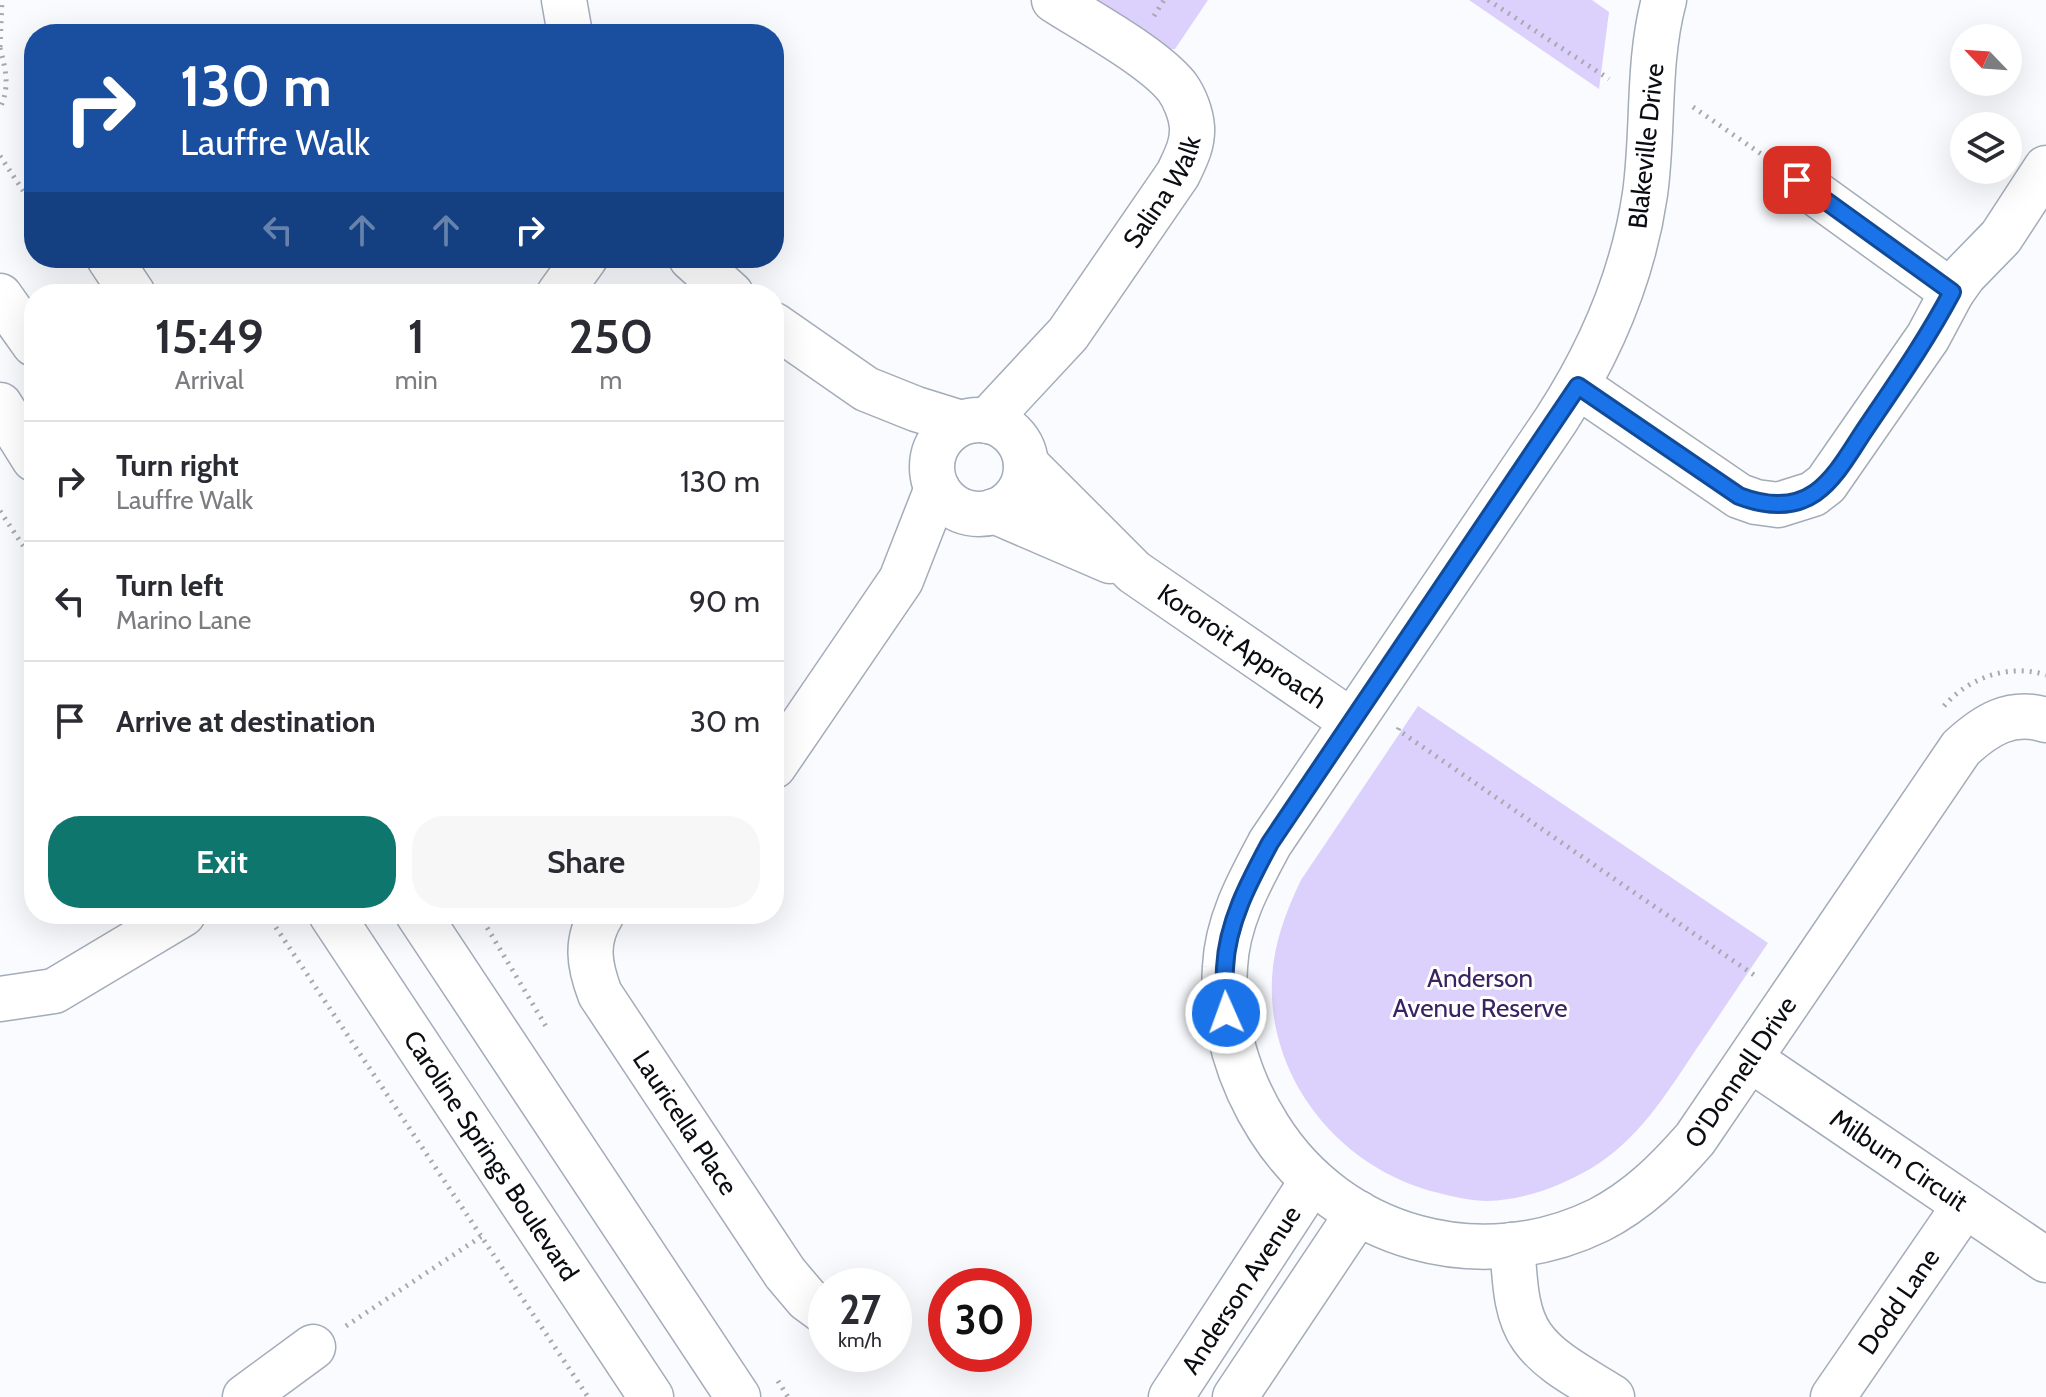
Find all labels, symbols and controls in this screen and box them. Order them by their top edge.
north arrow [1950,24,2022,96]
map controls [1950,24,2022,184]
text: 130 m [180,52,332,120]
icon: right [48,56,152,160]
street label: Blakeville Drive [1621,62,1671,230]
button: layers [1950,112,2022,184]
text: Lauffre Walk [180,120,370,164]
street label: Salina Walk [1116,133,1208,254]
pin [1763,146,1831,214]
icon: arrive [1775,158,1819,202]
icon: left [256,208,300,252]
icon: ahead [340,208,384,252]
icon: ahead [424,208,468,252]
icon: right [508,208,552,252]
text: 15:49 [155,307,264,365]
text: 1 [408,307,425,365]
text: 250 [568,307,653,365]
text: Arrival [175,364,244,396]
text: min [395,364,438,396]
text: m [599,364,622,396]
text: Turn right [116,447,239,484]
icon: right [48,459,92,503]
text: 130 m [680,463,760,500]
text: Lauffre Walk [116,484,253,516]
text: Turn left [116,567,224,604]
street label: Kororoit Approach [1151,577,1333,716]
icon: left [48,579,92,623]
text: 90 m [689,583,760,620]
text: Marino Lane [116,604,251,636]
icon: arrive [48,699,92,743]
text: Arrive at destination [116,703,376,740]
text: 30 m [690,703,760,740]
button: Exit [48,816,396,908]
button: Share [412,816,760,908]
park label: Anderson Avenue Reserve [1393,962,1567,1024]
position arrow [1184,971,1268,1055]
street label: O'Donnell Drive [1678,990,1803,1154]
street label: Caroline Springs Boulevard [397,1025,586,1287]
street label: Lauricella Place [626,1044,745,1201]
street label: Milburn Circuit [1824,1102,1974,1218]
street label: Anderson Avenue [1174,1200,1308,1380]
street label: Dodd Lane [1851,1242,1946,1360]
speed limit sign: 30 [928,1268,1032,1372]
text: 27 [839,1285,881,1334]
text: km/h [838,1328,882,1352]

